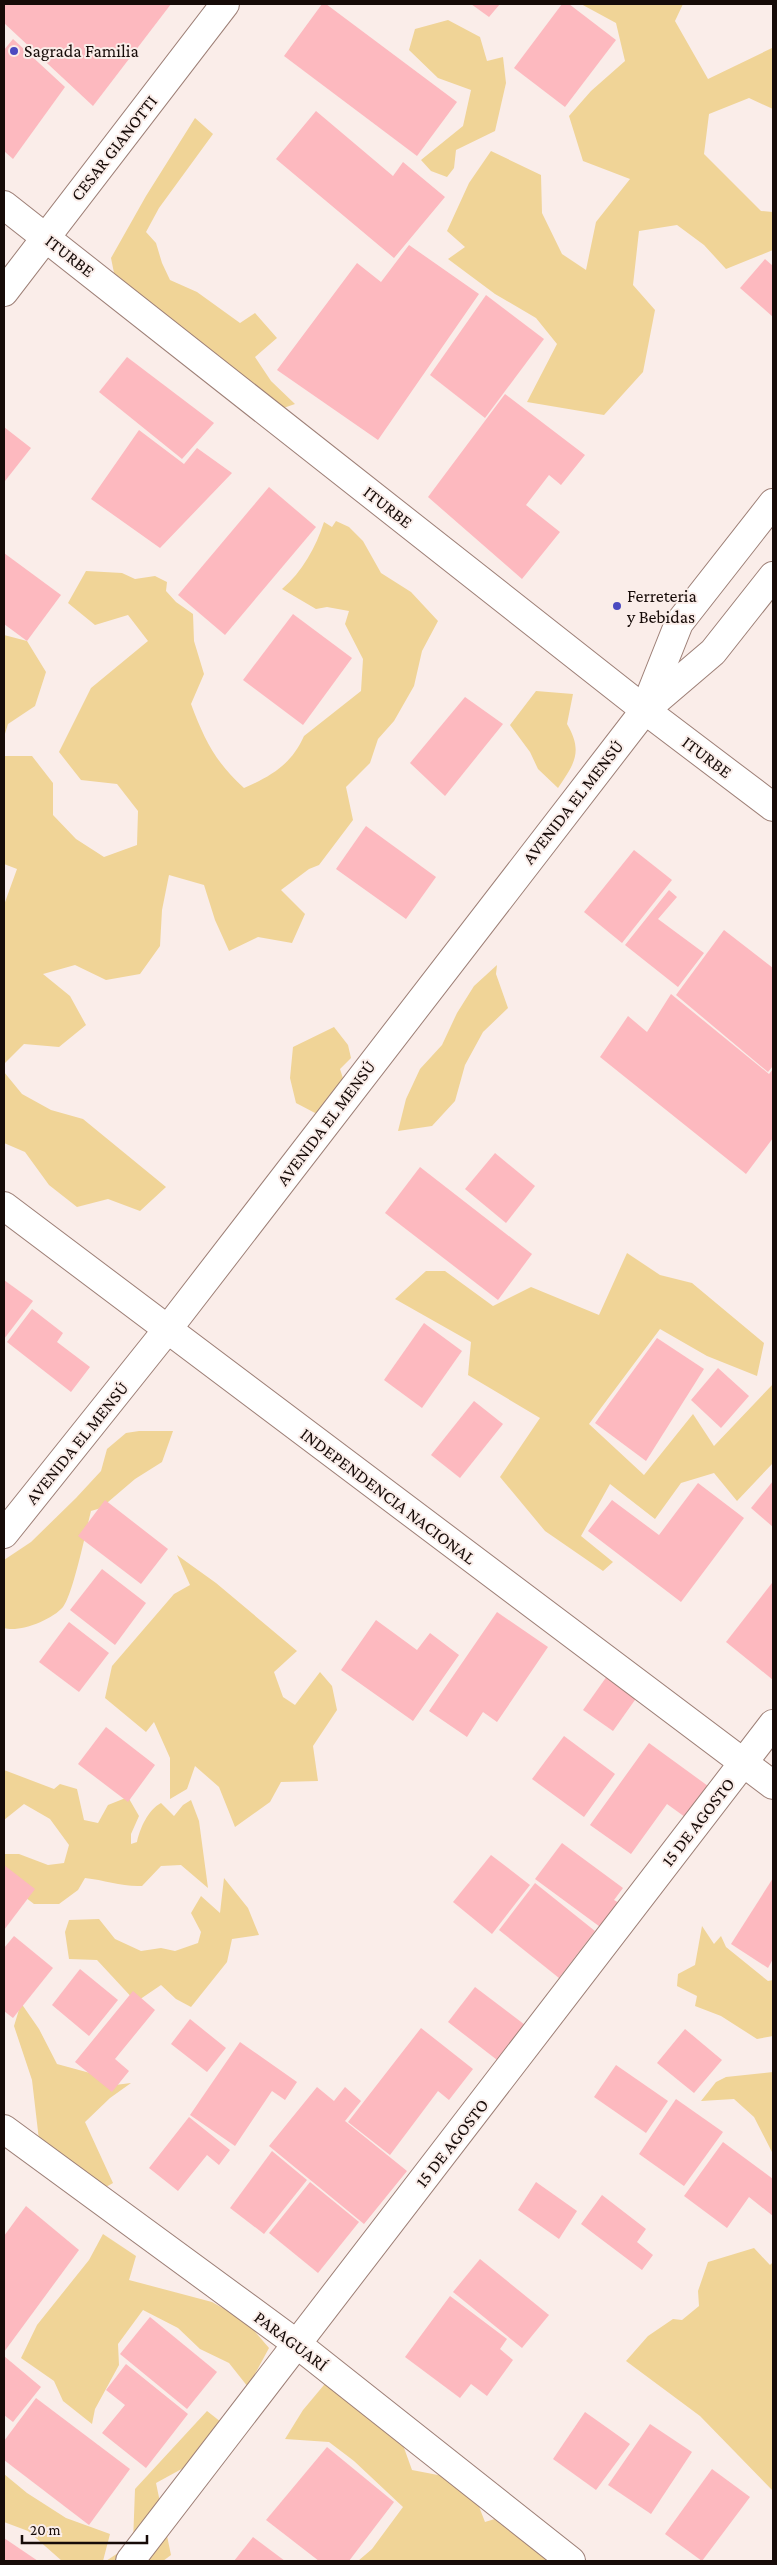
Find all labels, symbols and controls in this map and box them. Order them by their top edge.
place label: Sagrada Familia [24,41,139,61]
marker: Sagrada Familia [8,45,20,57]
street label: CESAR GIANOTTI [67,91,161,205]
street label: ITURBE [42,231,99,281]
street label: ITURBE [360,482,417,532]
place label: Ferreteria y Bebidas [626,586,697,627]
marker: Ferreteria y Bebidas [611,600,623,612]
street label: ITURBE [678,732,736,782]
street label: AVENIDA EL MENSÚ [518,736,628,868]
street label: AVENIDA EL MENSÚ [272,1056,380,1190]
street label: AVENIDA EL MENSÚ [22,1378,132,1508]
street label: INDEPENDENCIA NACIONAL [297,1424,479,1568]
street label: 15 DE AGOSTO [657,1774,739,1870]
street label: 15 DE AGOSTO [411,2095,493,2191]
street label: PARAGUARÍ [250,2307,332,2375]
scale bar [22,2512,148,2544]
text: 20 m [30,2522,61,2538]

